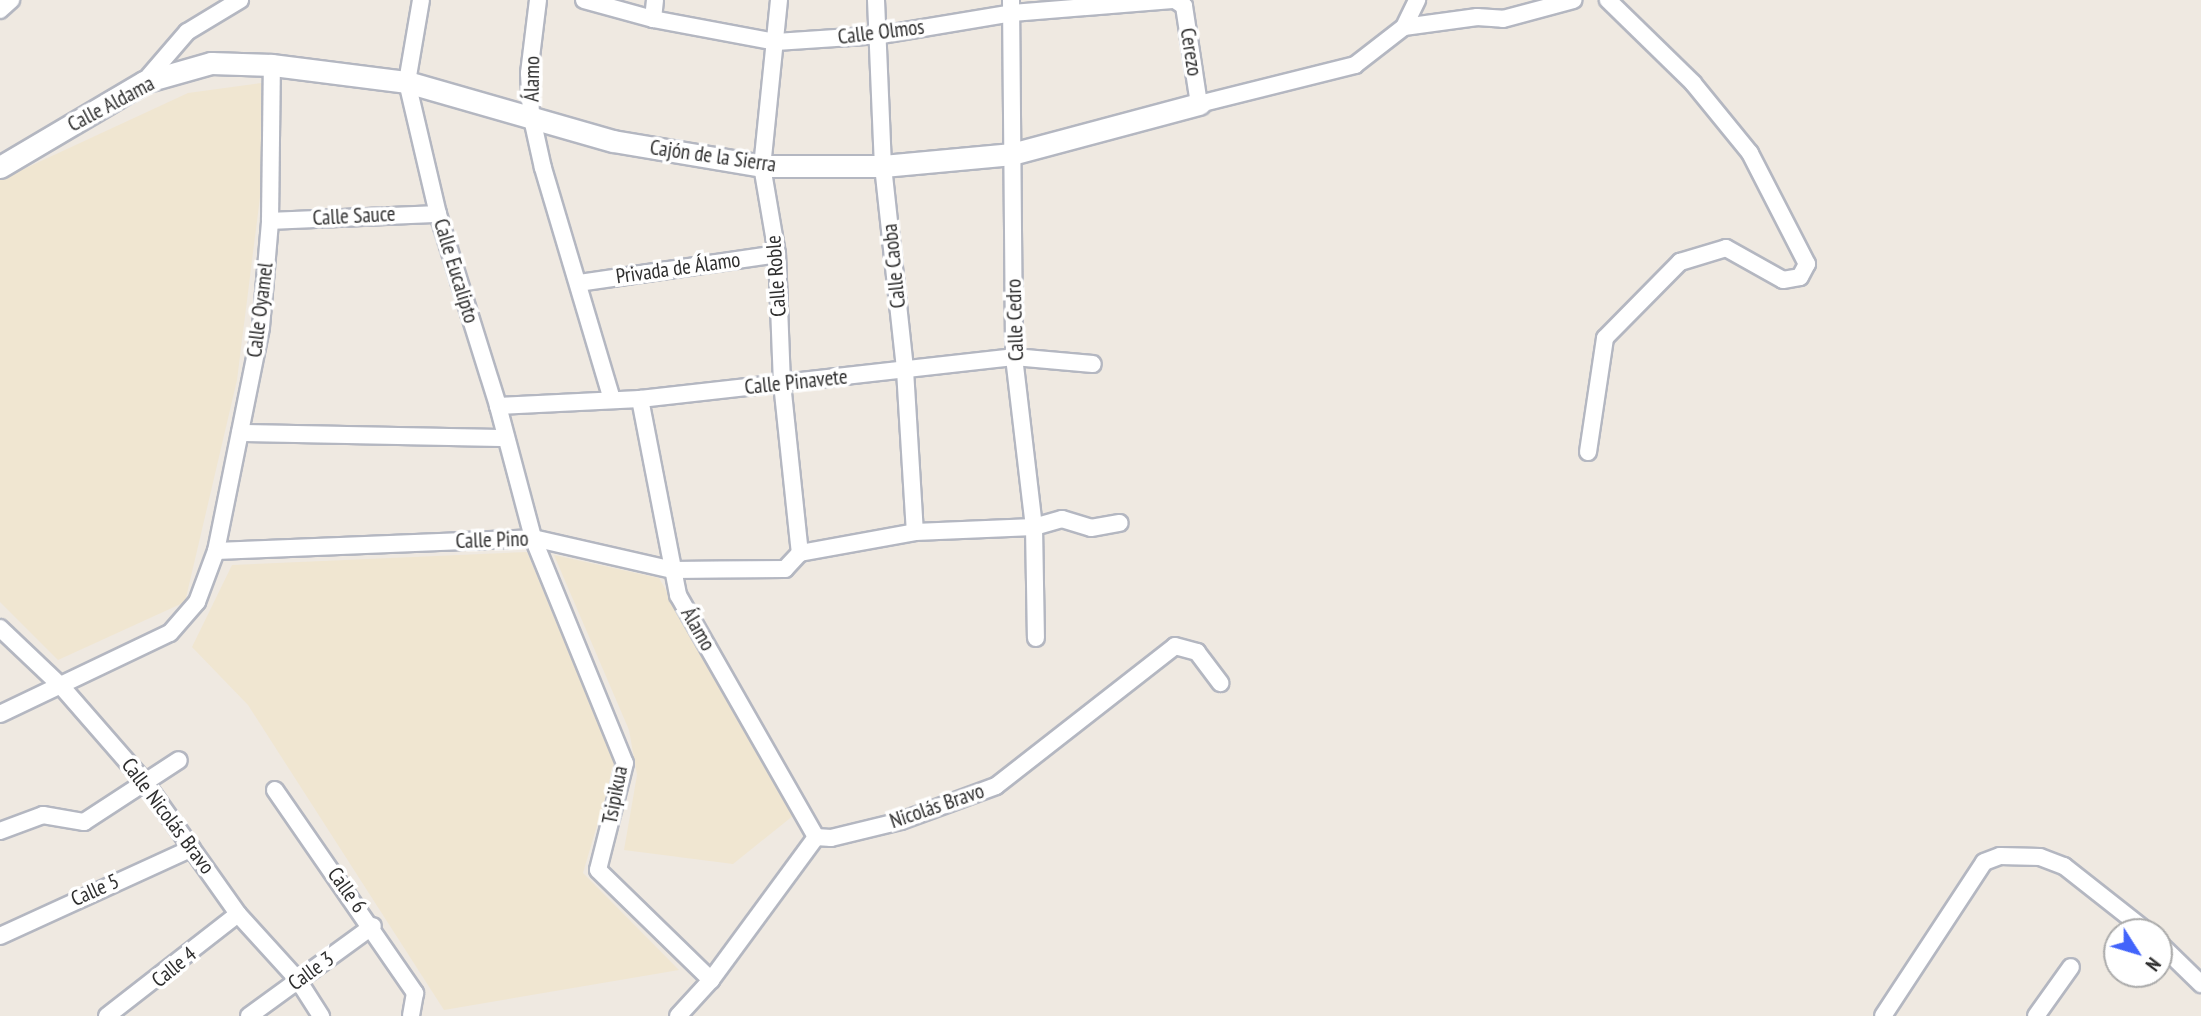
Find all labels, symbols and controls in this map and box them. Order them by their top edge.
street label: Calle Olmos [836,14,926,50]
street label: Cerezo [1175,26,1207,78]
street label: Álamo [519,56,545,102]
street label: Calle Aldama [63,71,159,137]
street label: Cajón de la Sierra [648,135,778,177]
street label: Calle Sauce [312,201,396,231]
street label: Calle Eucalipto [428,216,484,326]
street label: Calle Caoba [877,222,911,310]
street label: Calle Roble [761,234,791,318]
street label: Privada de Álamo [614,247,742,289]
street label: Calle Oyamel [242,261,278,359]
street label: Calle Cedro [1001,278,1029,362]
street label: Calle Pinavete [743,364,849,400]
street label: Calle Pino [455,526,529,554]
street label: Álamo [676,603,720,655]
street label: Calle Nicolás Bravo [116,753,220,879]
street label: Tsipikua [597,764,633,826]
street label: Nicolás Bravo [886,778,988,834]
street label: Calle 6 [322,862,372,918]
street label: Calle 5 [67,868,123,912]
north arrow [2103,918,2173,988]
street label: Calle 4 [147,941,201,993]
street label: Calle 3 [283,946,339,996]
text: N [2141,953,2166,976]

